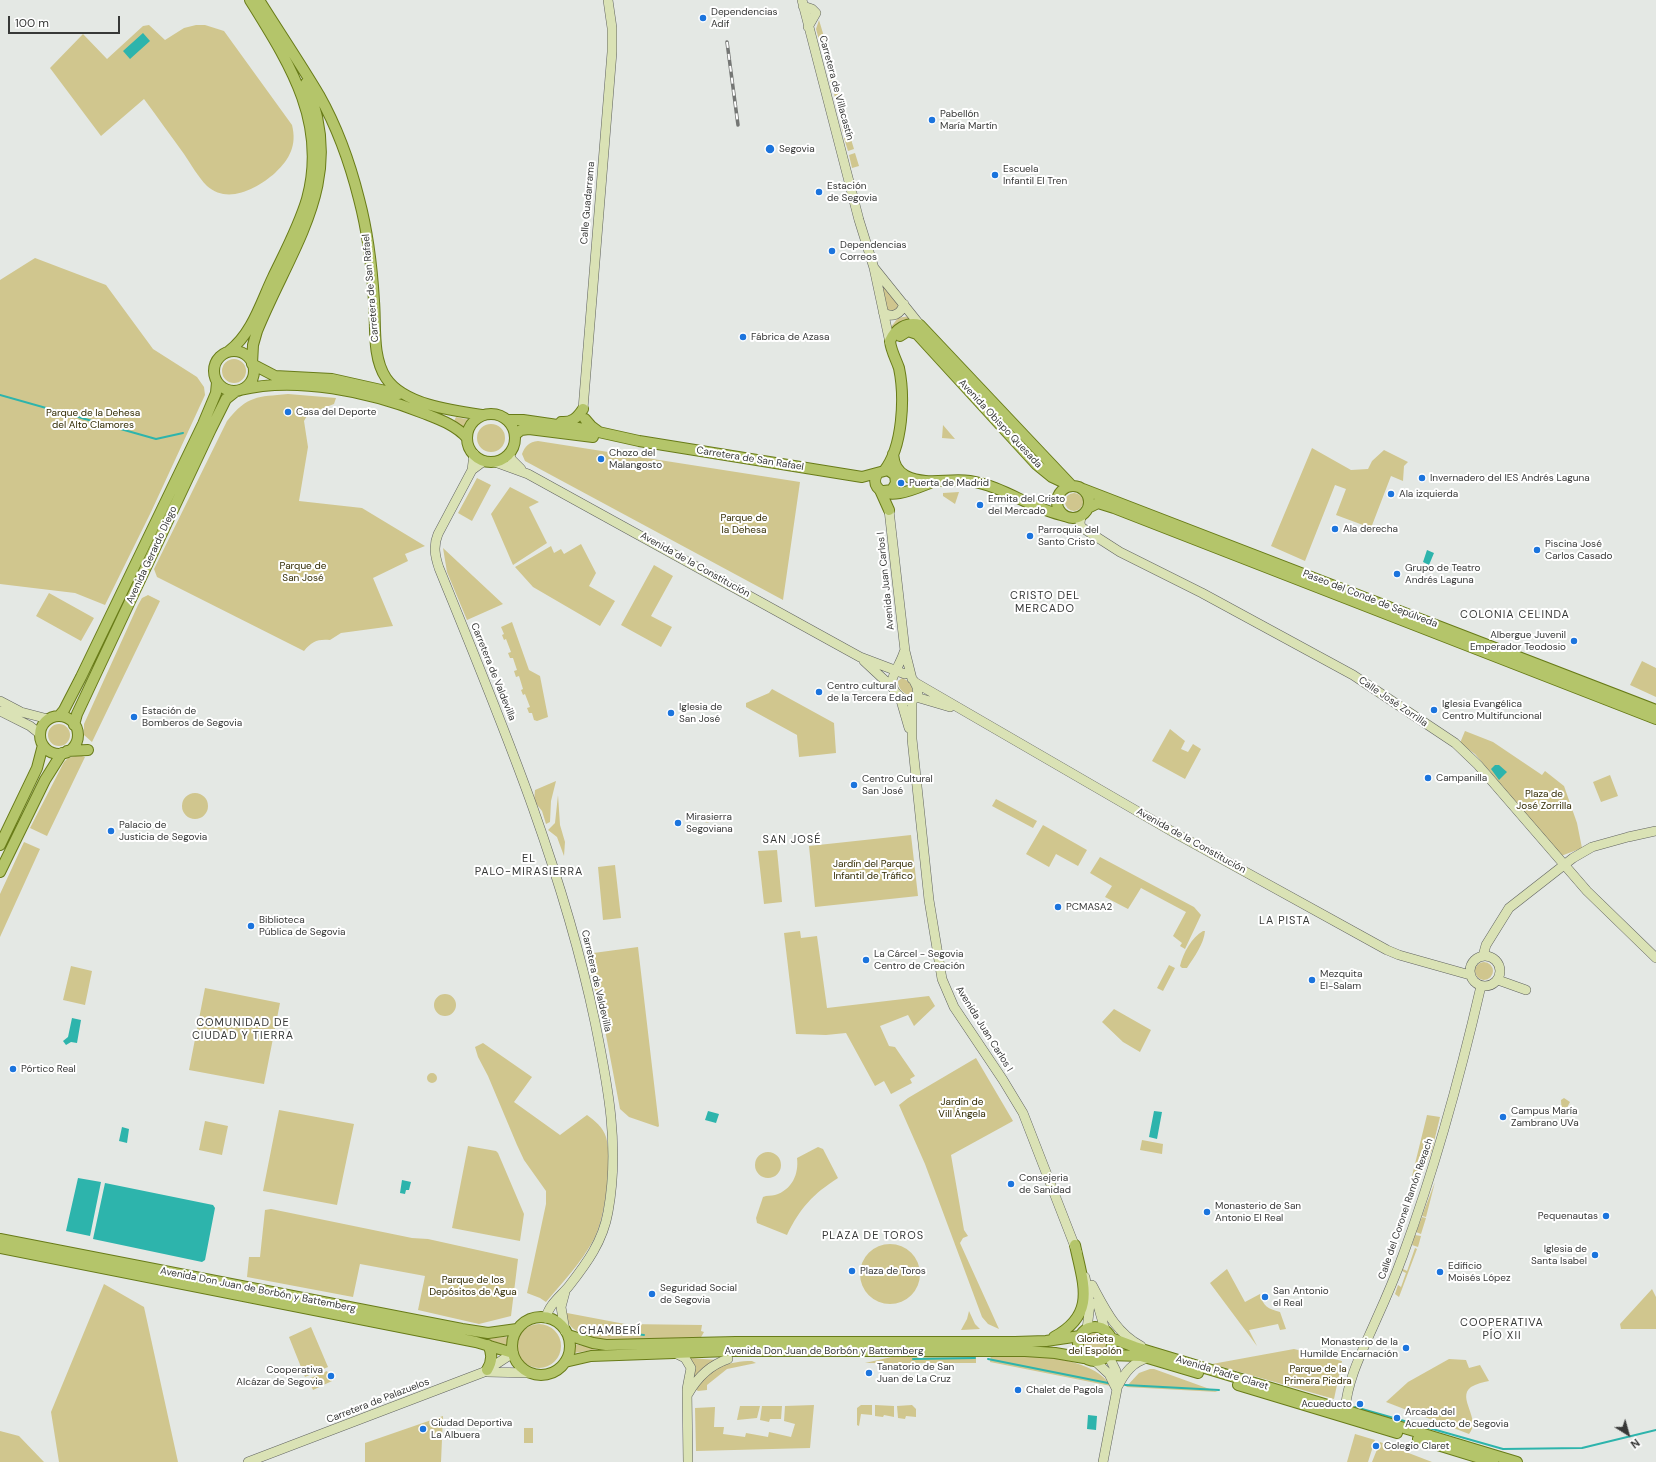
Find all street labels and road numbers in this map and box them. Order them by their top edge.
street label: Carretera de Villacastín [816,34,856,142]
street label: Calle Guadarrama [578,161,598,245]
street label: Carretera de San Rafael [360,233,382,343]
street label: Avenida Obispo Quesada [956,377,1044,471]
street label: Carretera de San Rafael [695,445,805,473]
street label: Avenida Gerardo Diego [124,504,180,606]
street label: Avenida de la Constitución [638,530,752,600]
street label: Avenida Juan Carlos I [875,531,897,631]
street label: Paseo del Conde de Sepúlveda [1301,568,1439,630]
street label: Carretera de Valdevilla [468,621,518,723]
street label: Calle José Zorrilla [1356,674,1430,730]
street label: Avenida de la Constitución [1134,806,1248,876]
street label: Carretera de Valdevilla [578,929,614,1033]
street label: Avenida Juan Carlos I [953,984,1015,1074]
street label: Calle del Coronel Ramón Rexach [1376,1137,1436,1281]
street label: Avenida Don Juan de Borbón y Battemberg [159,1265,357,1315]
street label: Avenida Don Juan de Borbón y Battemberg [725,1345,923,1357]
street label: Avenida Padre Claret [1174,1353,1270,1393]
street label: Carretera de Palazuelos [325,1376,431,1426]

